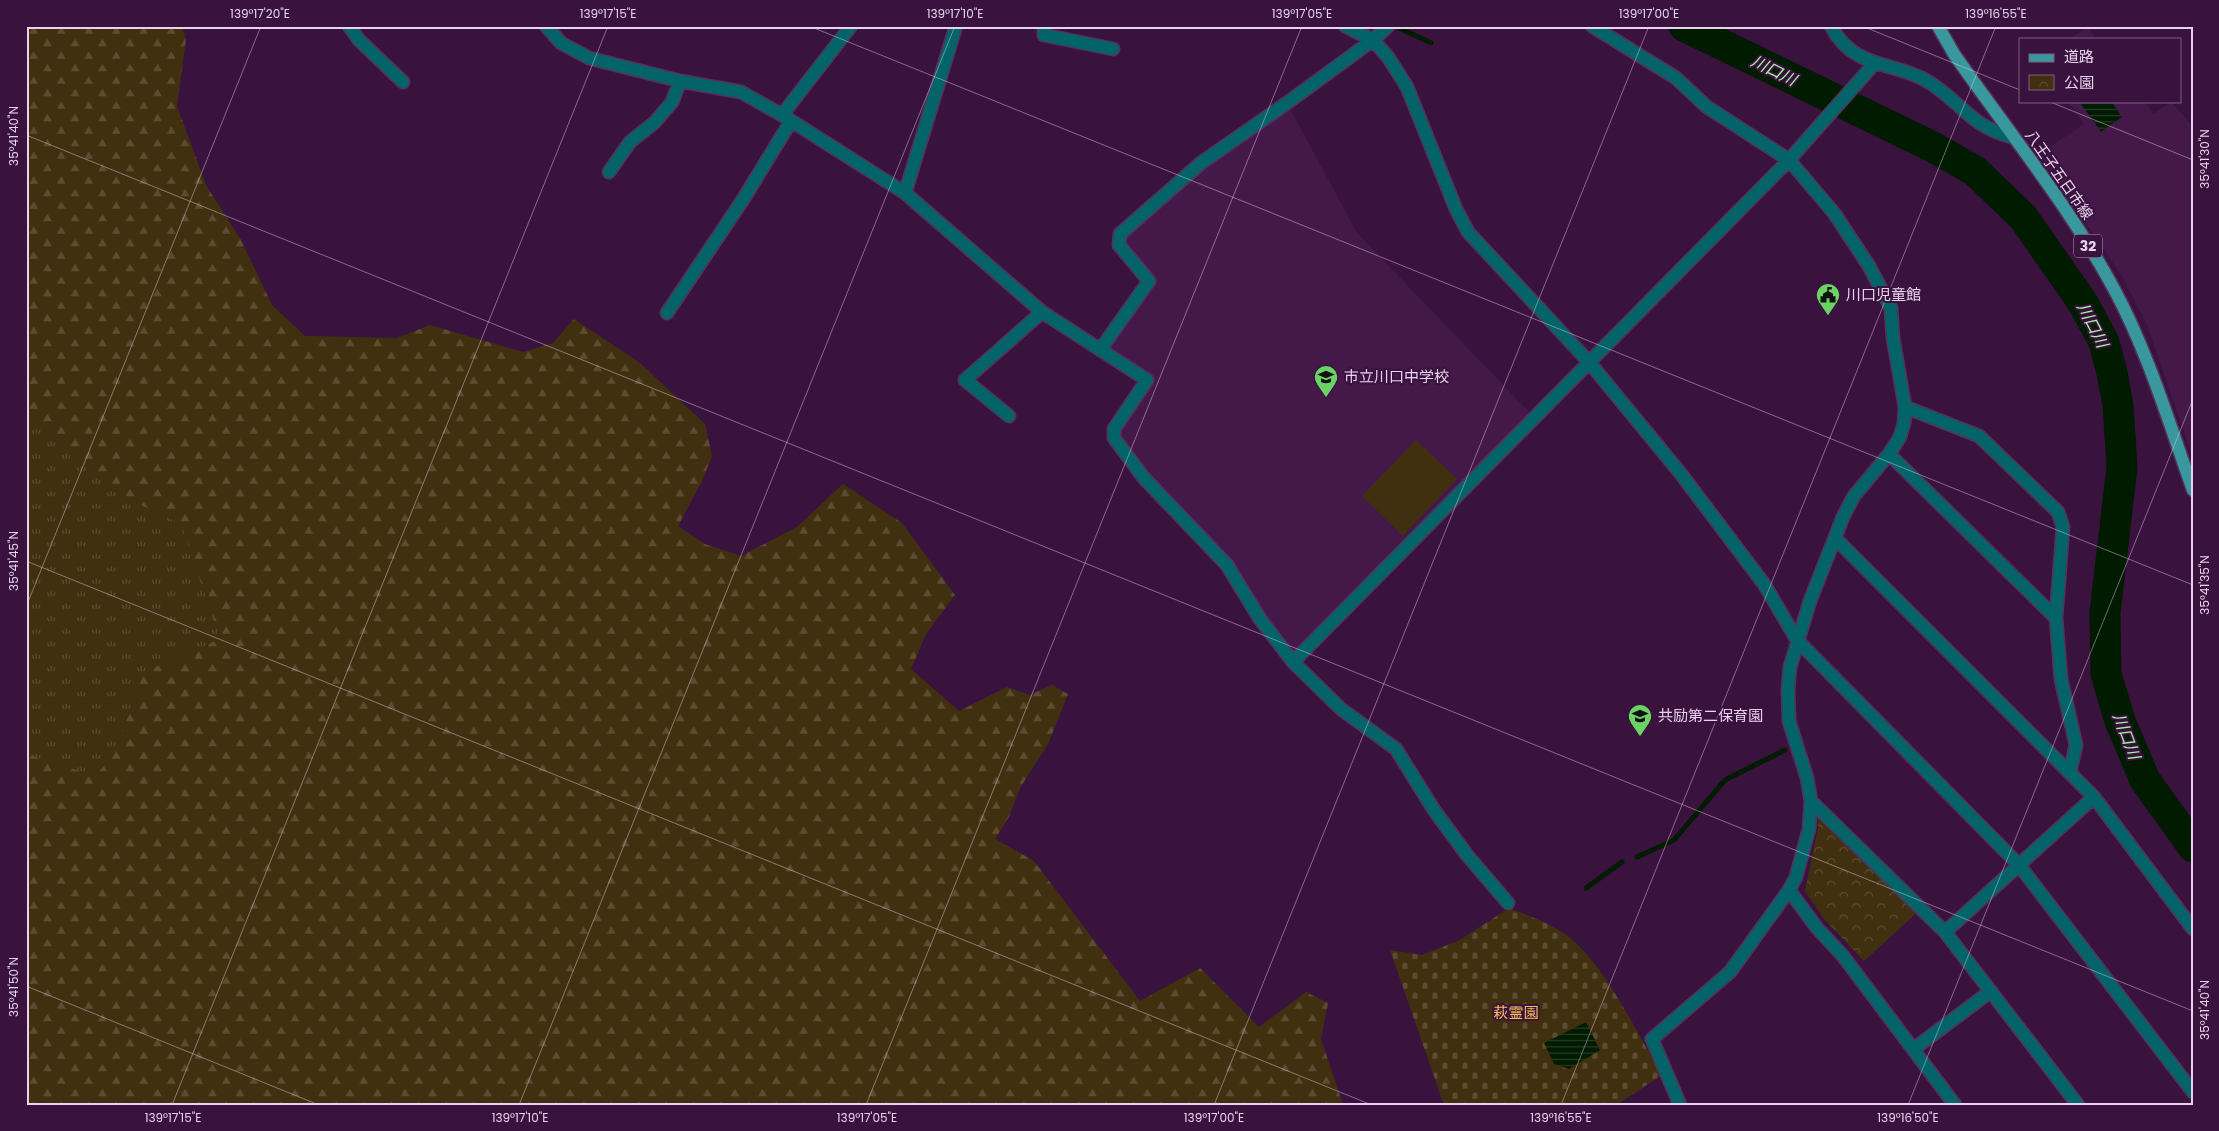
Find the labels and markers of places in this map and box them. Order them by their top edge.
public building icon: 川口児童館 [1815,282,1841,316]
place label: 川口児童館 [1846,284,1921,305]
school or university icon: 市立川口中学校 [1313,364,1339,398]
place label: 市立川口中学校 [1344,366,1449,387]
school or university icon: 共励第二保育園 [1627,703,1653,737]
place label: 共励第二保育園 [1658,705,1763,726]

